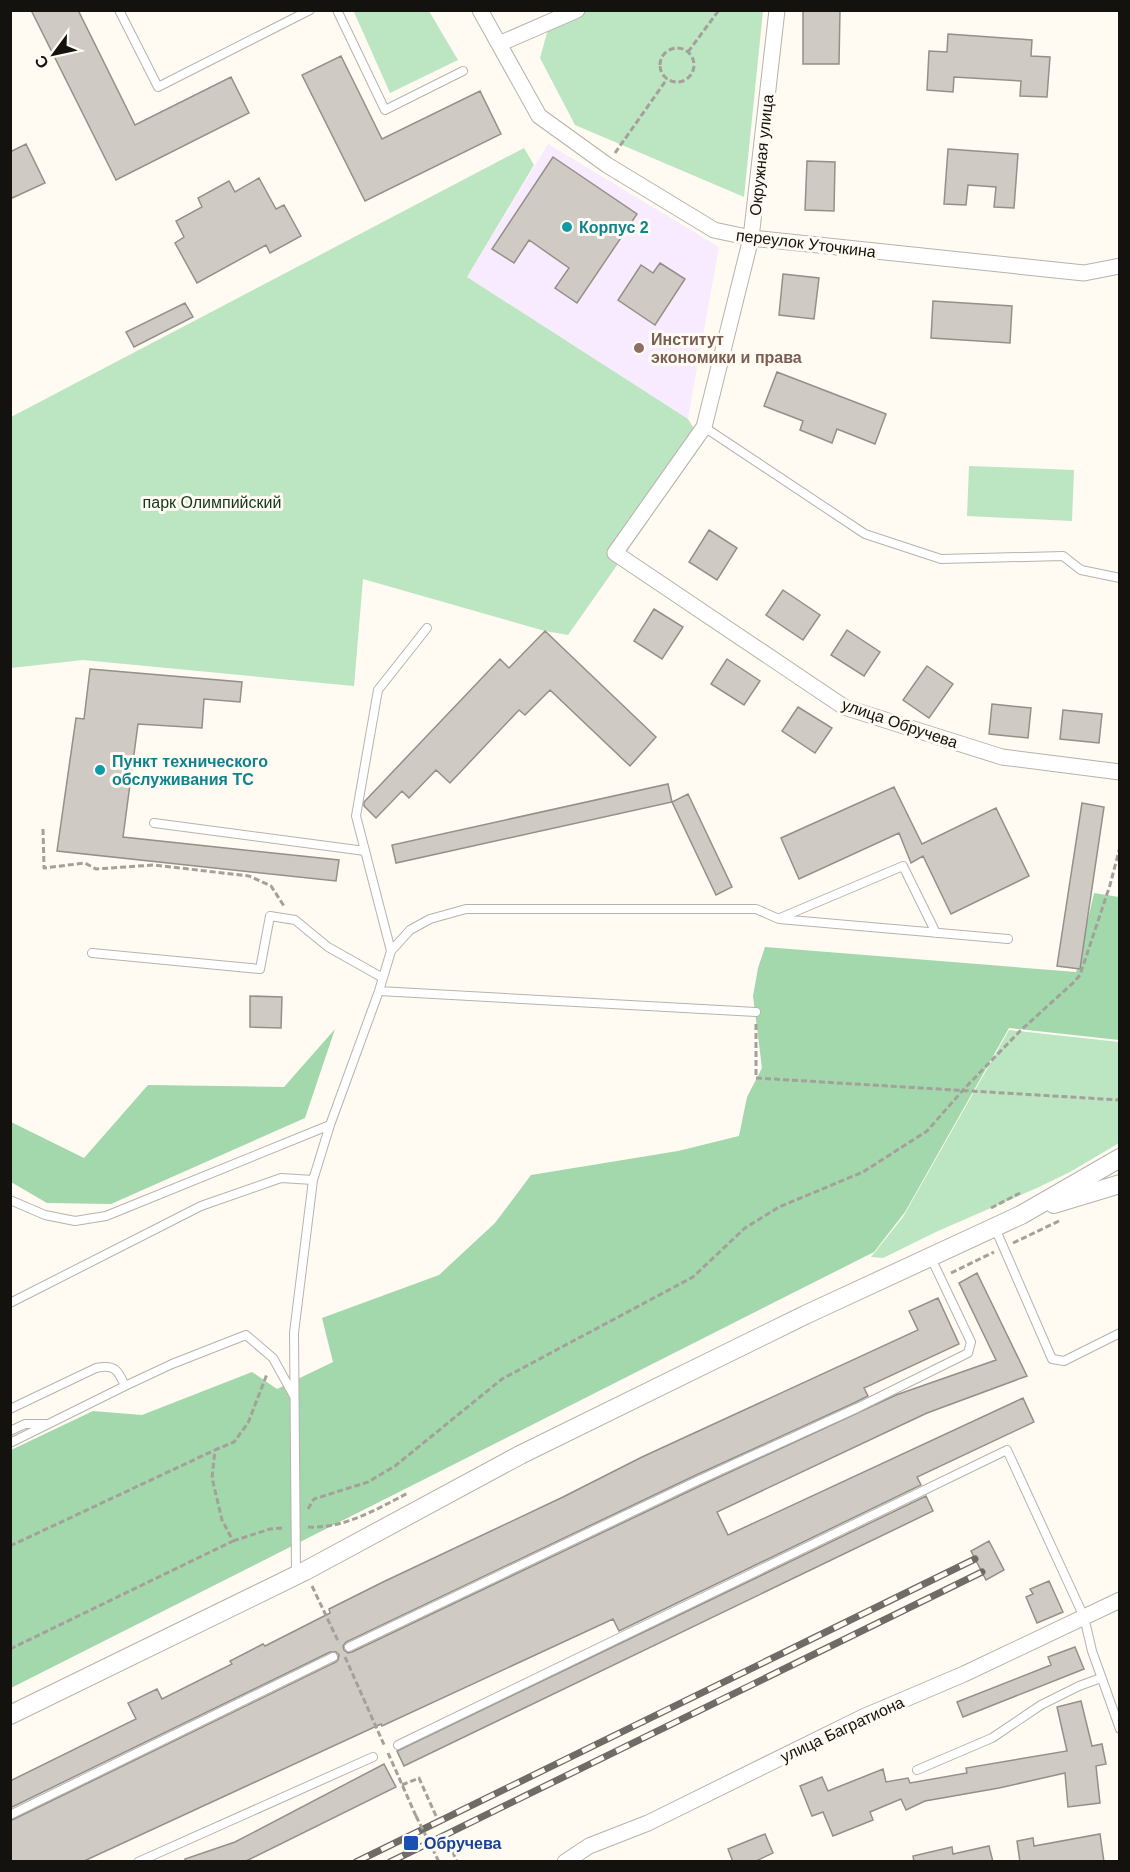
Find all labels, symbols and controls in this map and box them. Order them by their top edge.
north arrow [24,24,84,84]
text: С [31,52,52,71]
street label: Окружная улица [747,93,776,217]
place label: Корпус 2 [579,219,649,236]
marker: Корпус 2 [560,220,574,234]
street label: переулок Уточкина [735,226,877,261]
place label: Институт экономики и права [651,331,802,366]
marker: Институт экономики и права [632,341,646,355]
park label: парк Олимпийский [143,494,281,511]
street label: улица Обручева [840,696,960,751]
place label: Пункт технического обслуживания ТС [112,753,268,788]
marker: Пункт технического обслуживания ТС [93,763,107,777]
street label: улица Багратиона [778,1693,907,1765]
marker: Обручева [402,1834,420,1852]
place label: Обручева [424,1835,502,1852]

